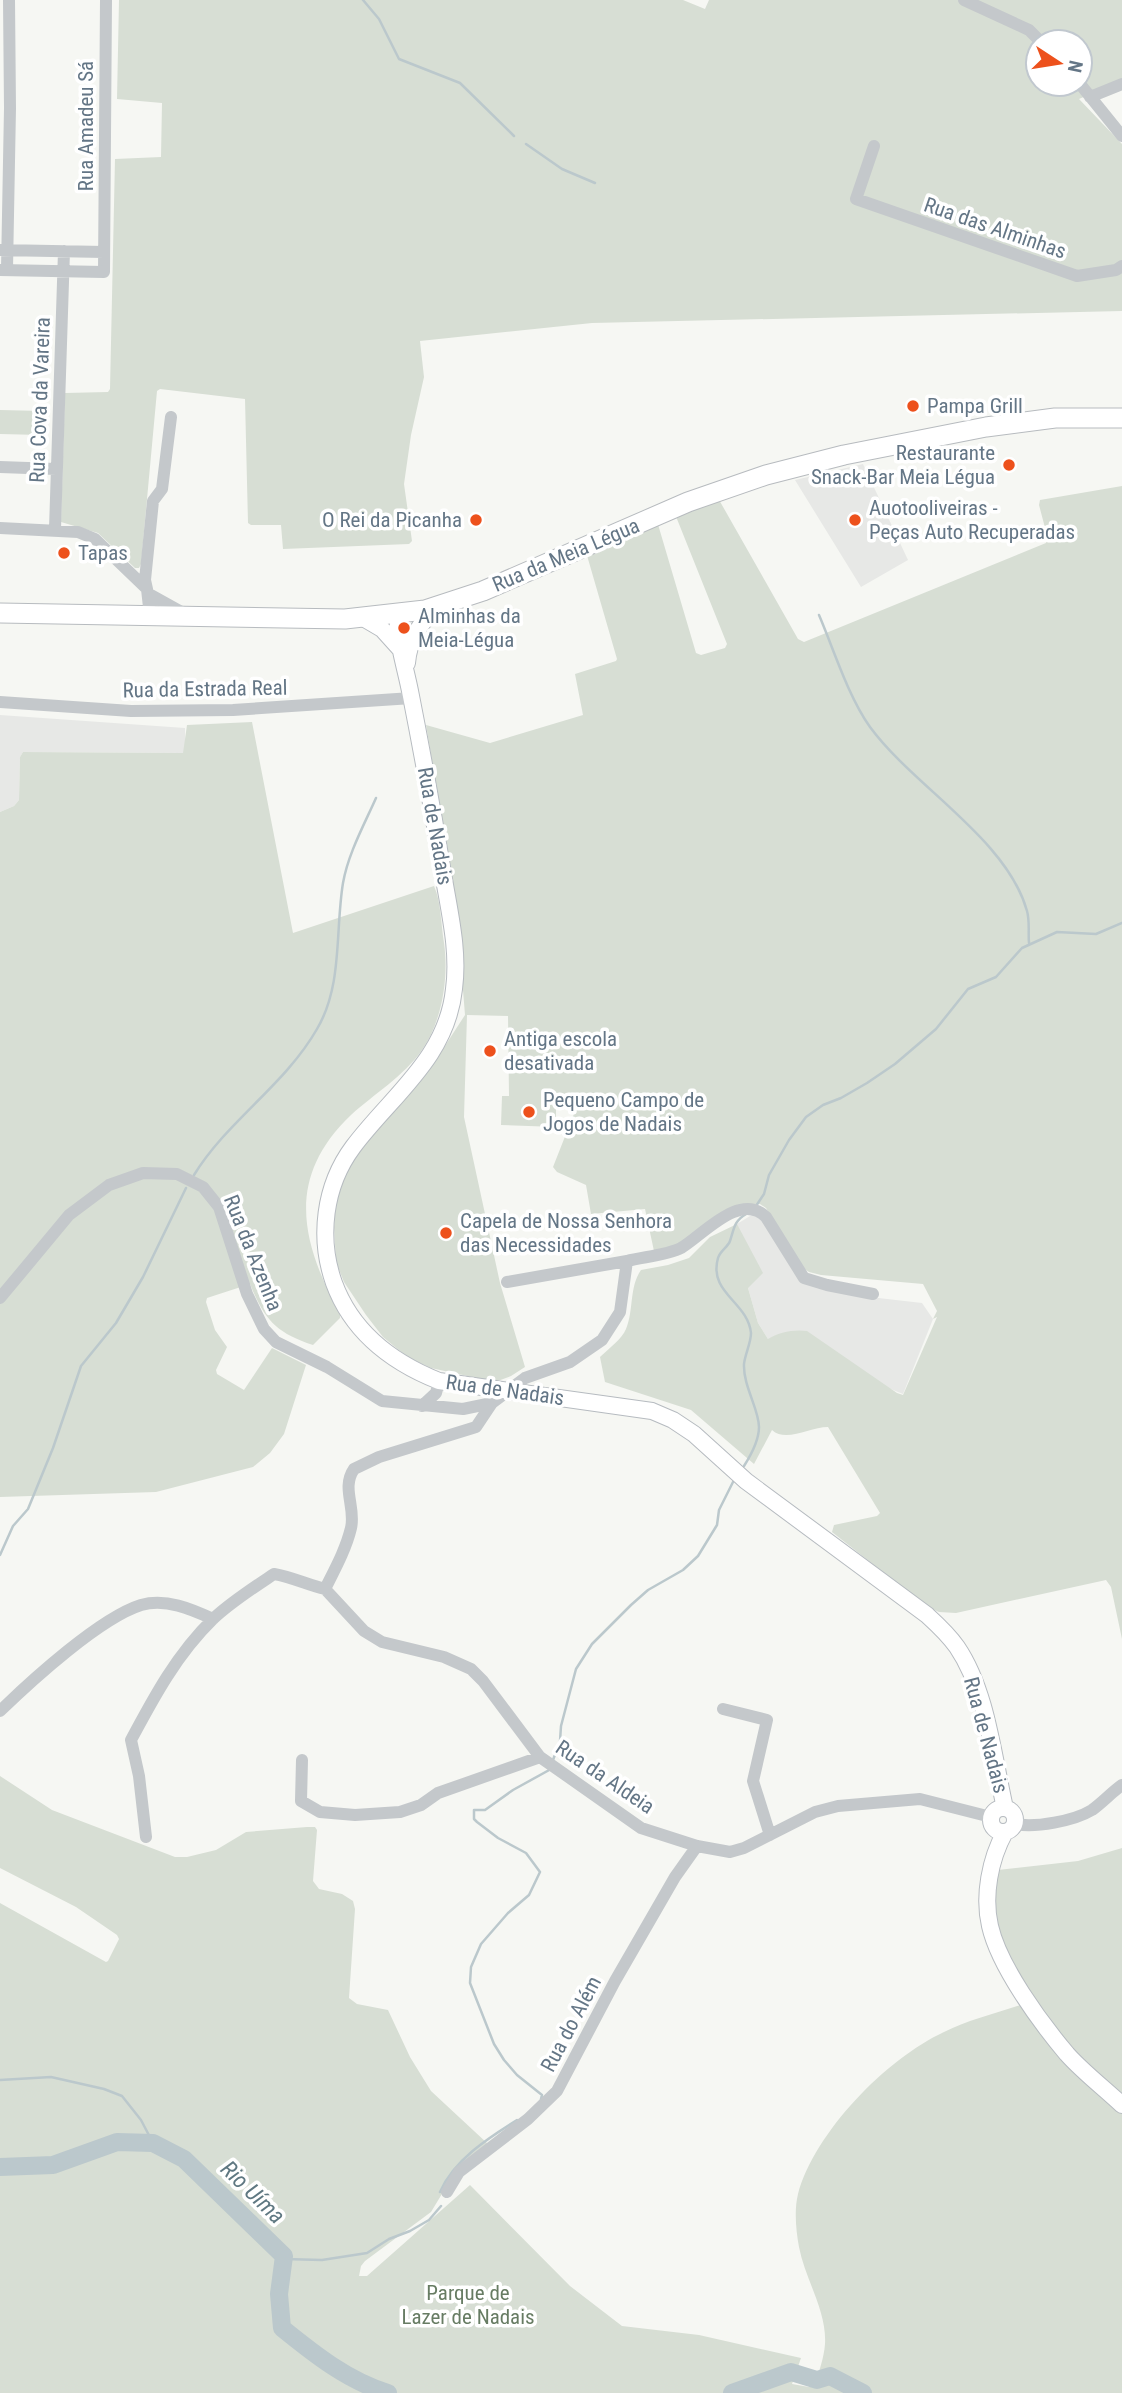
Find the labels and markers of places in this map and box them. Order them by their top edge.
place label: Pampa Grill [927,394,1023,418]
marker: Pampa Grill [905,398,921,414]
place label: Restaurante Snack-Bar Meia Légua [811,441,995,489]
marker: Restaurante Snack-Bar Meia Légua [1001,457,1017,473]
place label: Auotooliveiras - Peças Auto Recuperadas [869,496,1075,544]
place label: O Rei da Picanha [322,508,462,532]
marker: O Rei da Picanha [468,512,484,528]
marker: Auotooliveiras - Peças Auto Recuperadas [847,512,863,528]
place label: Tapas [78,541,128,565]
marker: Tapas [56,545,72,561]
place label: Alminhas da Meia-Légua [418,604,521,652]
marker: Alminhas da Meia-Légua [396,620,412,636]
place label: Antiga escola desativada [504,1027,617,1075]
marker: Antiga escola desativada [482,1043,498,1059]
place label: Pequeno Campo de Jogos de Nadais [543,1088,704,1136]
marker: Pequeno Campo de Jogos de Nadais [521,1104,537,1120]
place label: Capela de Nossa Senhora das Necessidades [460,1209,672,1257]
marker: Capela de Nossa Senhora das Necessidades [438,1225,454,1241]

